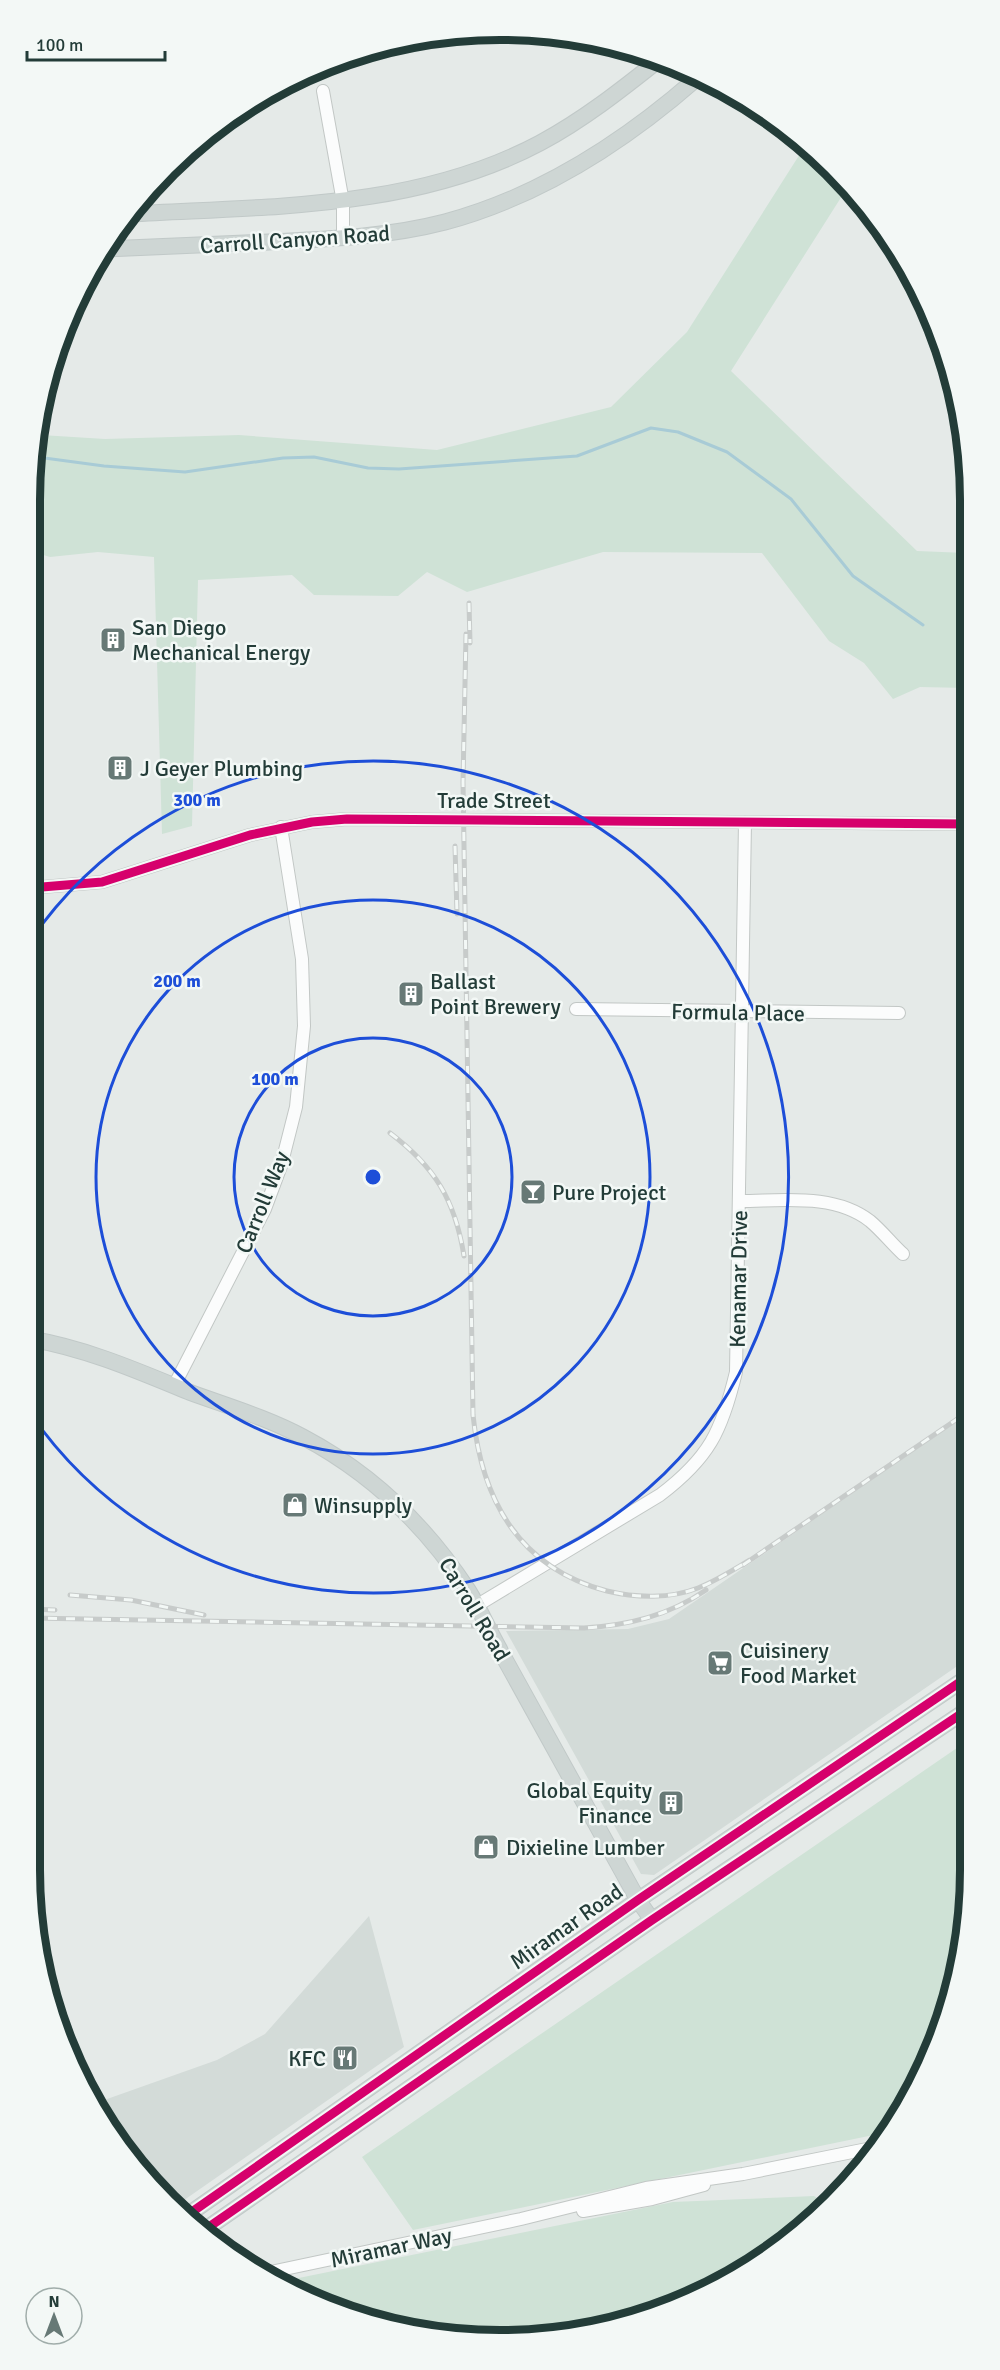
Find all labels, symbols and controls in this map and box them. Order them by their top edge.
scale bar [27,24,165,62]
text: 100 m [36,34,83,56]
street label: Carroll Canyon Road [199,219,391,260]
place label: San Diego Mechanical Energy [132,614,311,666]
building icon: San Diego Mechanical Energy [98,625,128,655]
building icon: J Geyer Plumbing [105,753,135,783]
place label: J Geyer Plumbing [140,755,303,782]
street label: Trade Street [437,787,551,814]
text: 300 m [173,789,221,811]
place label: Ballast Point Brewery [430,968,561,1020]
text: 200 m [153,970,201,992]
building icon: Ballast Point Brewery [396,979,426,1009]
street label: Formula Place [671,998,805,1027]
text: 100 m [251,1068,299,1090]
street label: Carroll Way [230,1146,295,1257]
centre of rings [363,1167,383,1187]
bar icon: Pure Project [518,1177,548,1207]
place label: Pure Project [552,1179,667,1206]
street label: Kenamar Drive [724,1210,753,1348]
shop icon: Winsupply [280,1490,310,1520]
place label: Winsupply [314,1492,413,1519]
street label: Carroll Road [433,1553,516,1666]
place label: Cuisinery Food Market [740,1637,857,1689]
supermarket icon: Cuisinery Food Market [705,1648,735,1678]
place label: Global Equity Finance [526,1777,653,1829]
building icon: Global Equity Finance [656,1788,686,1818]
shop icon: Dixieline Lumber [471,1832,501,1862]
place label: Dixieline Lumber [506,1834,665,1861]
street label: Miramar Road [505,1878,628,1975]
restaurant icon: KFC [330,2043,360,2073]
place label: KFC [288,2045,326,2072]
street label: Miramar Way [328,2221,455,2274]
north arrow [24,2286,84,2346]
text: N [48,2292,60,2312]

